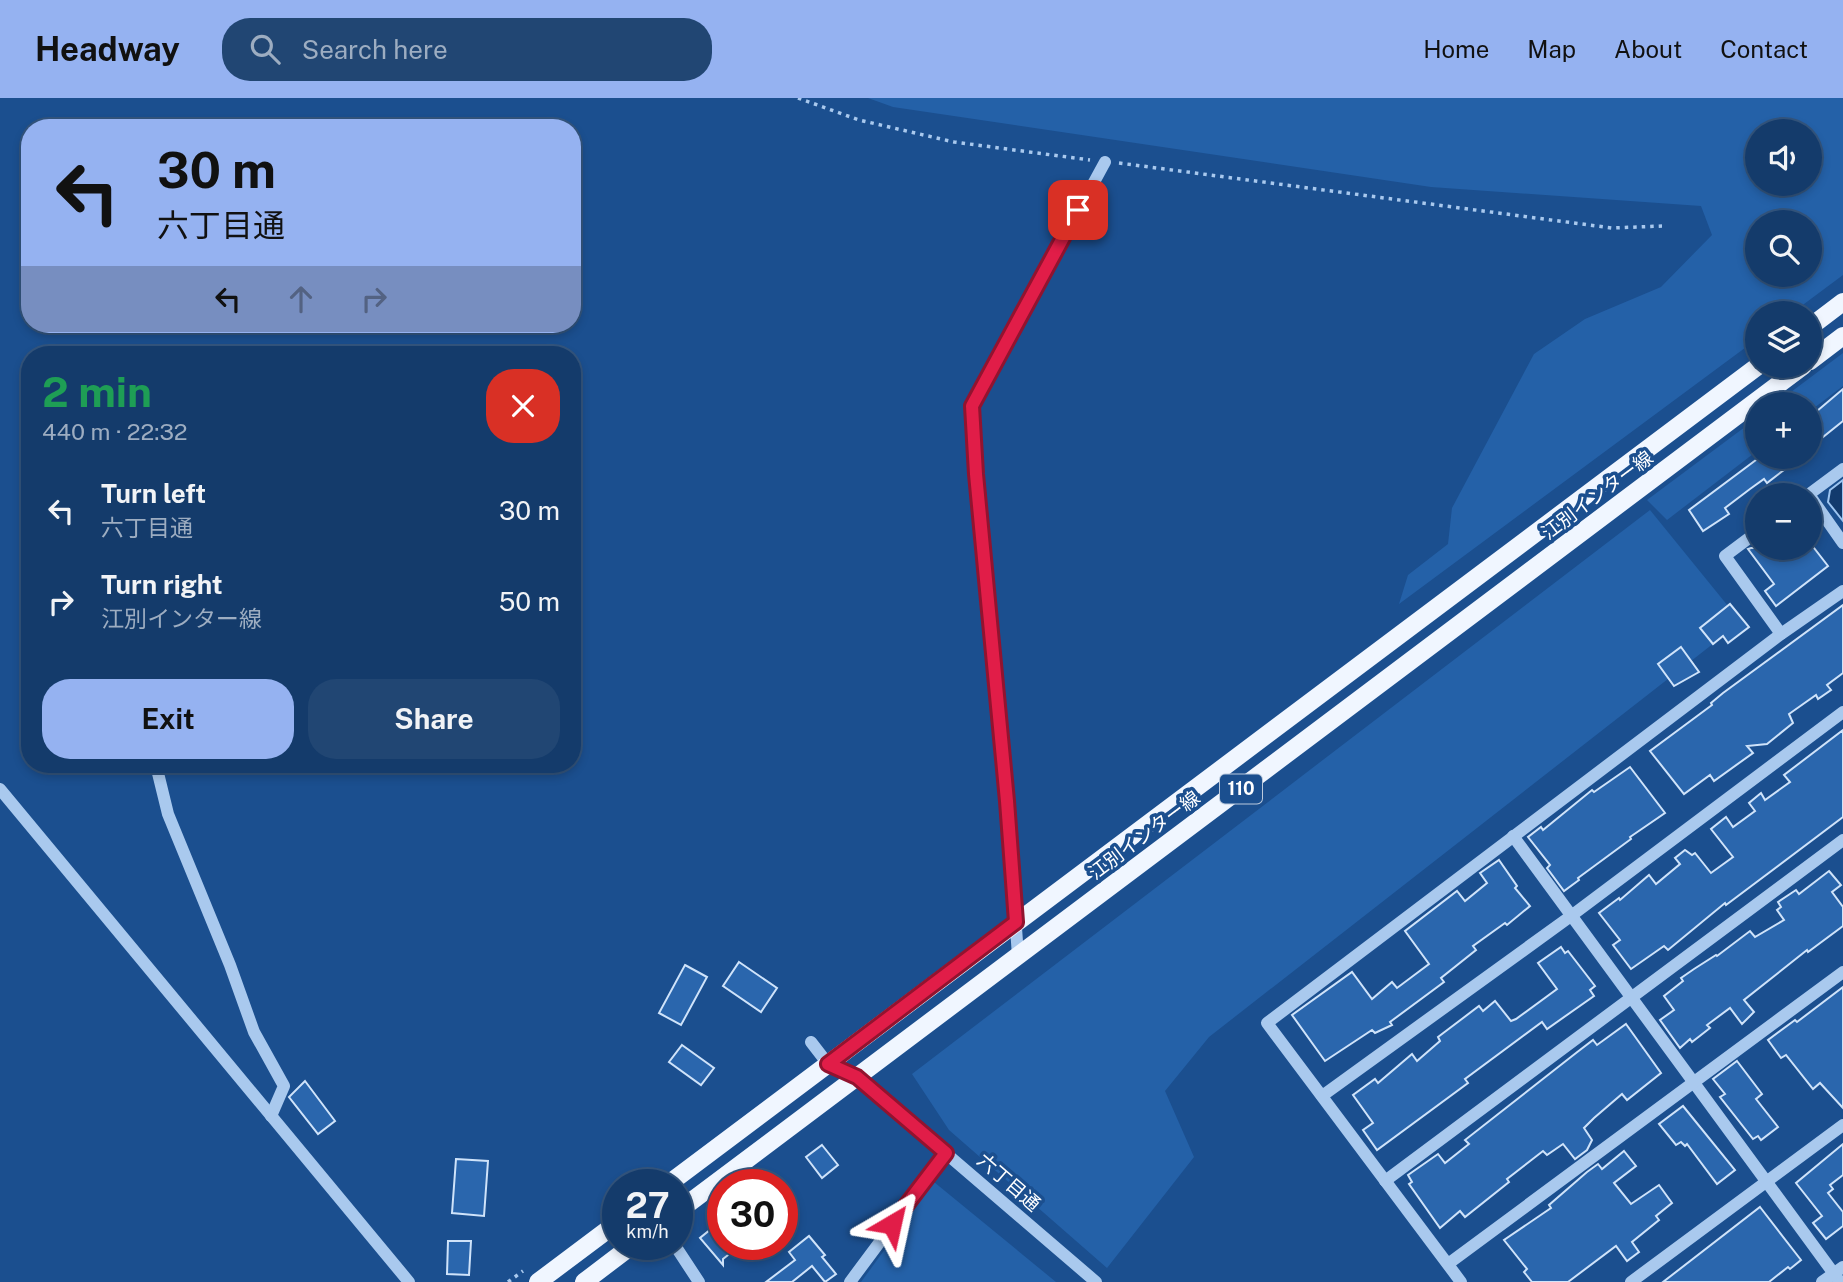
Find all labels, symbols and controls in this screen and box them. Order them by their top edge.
search box [222,18,712,81]
text: Headway [35,30,180,68]
icon: search [246,30,284,68]
text: Search here [302,34,448,65]
text: Home [1423,35,1489,63]
text: Map [1527,35,1576,63]
text: About [1614,35,1682,63]
text: Contact [1720,35,1808,63]
map controls [1745,119,1822,560]
button: sound [1745,119,1822,196]
text: 30 m [157,141,276,199]
icon: left [42,147,133,238]
pin [1048,180,1108,240]
icon: arrive [1059,191,1097,229]
text: 六丁目通 [157,207,285,244]
button: search [1745,210,1822,287]
icon: left [209,280,247,318]
icon: ahead [282,280,320,318]
icon: right [355,280,393,318]
button: layers [1745,301,1822,378]
text: 2 min [42,367,152,416]
button: close [486,369,560,443]
button: + [1745,392,1822,469]
text: 440 m · 22:32 [42,418,188,445]
street label: 江別インター線 [1537,446,1657,544]
text: Turn left [101,478,206,509]
button: − [1745,483,1822,560]
icon: left [42,492,80,530]
text: 30 m [499,495,560,526]
text: 六丁目通 [101,514,193,541]
text: Turn right [101,569,223,600]
icon: right [42,583,80,621]
text: 50 m [499,586,560,617]
text: 江別インター線 [101,605,262,632]
button: Exit [42,679,294,759]
button: Share [308,679,560,759]
road number: 110 [1220,774,1262,804]
street label: 江別インター線 [1084,786,1204,884]
street label: 六丁目通 [973,1149,1045,1215]
speed limit sign: 30 [707,1169,798,1260]
text: 27 [625,1185,670,1226]
position arrow [855,1187,929,1261]
text: km/h [626,1221,669,1242]

